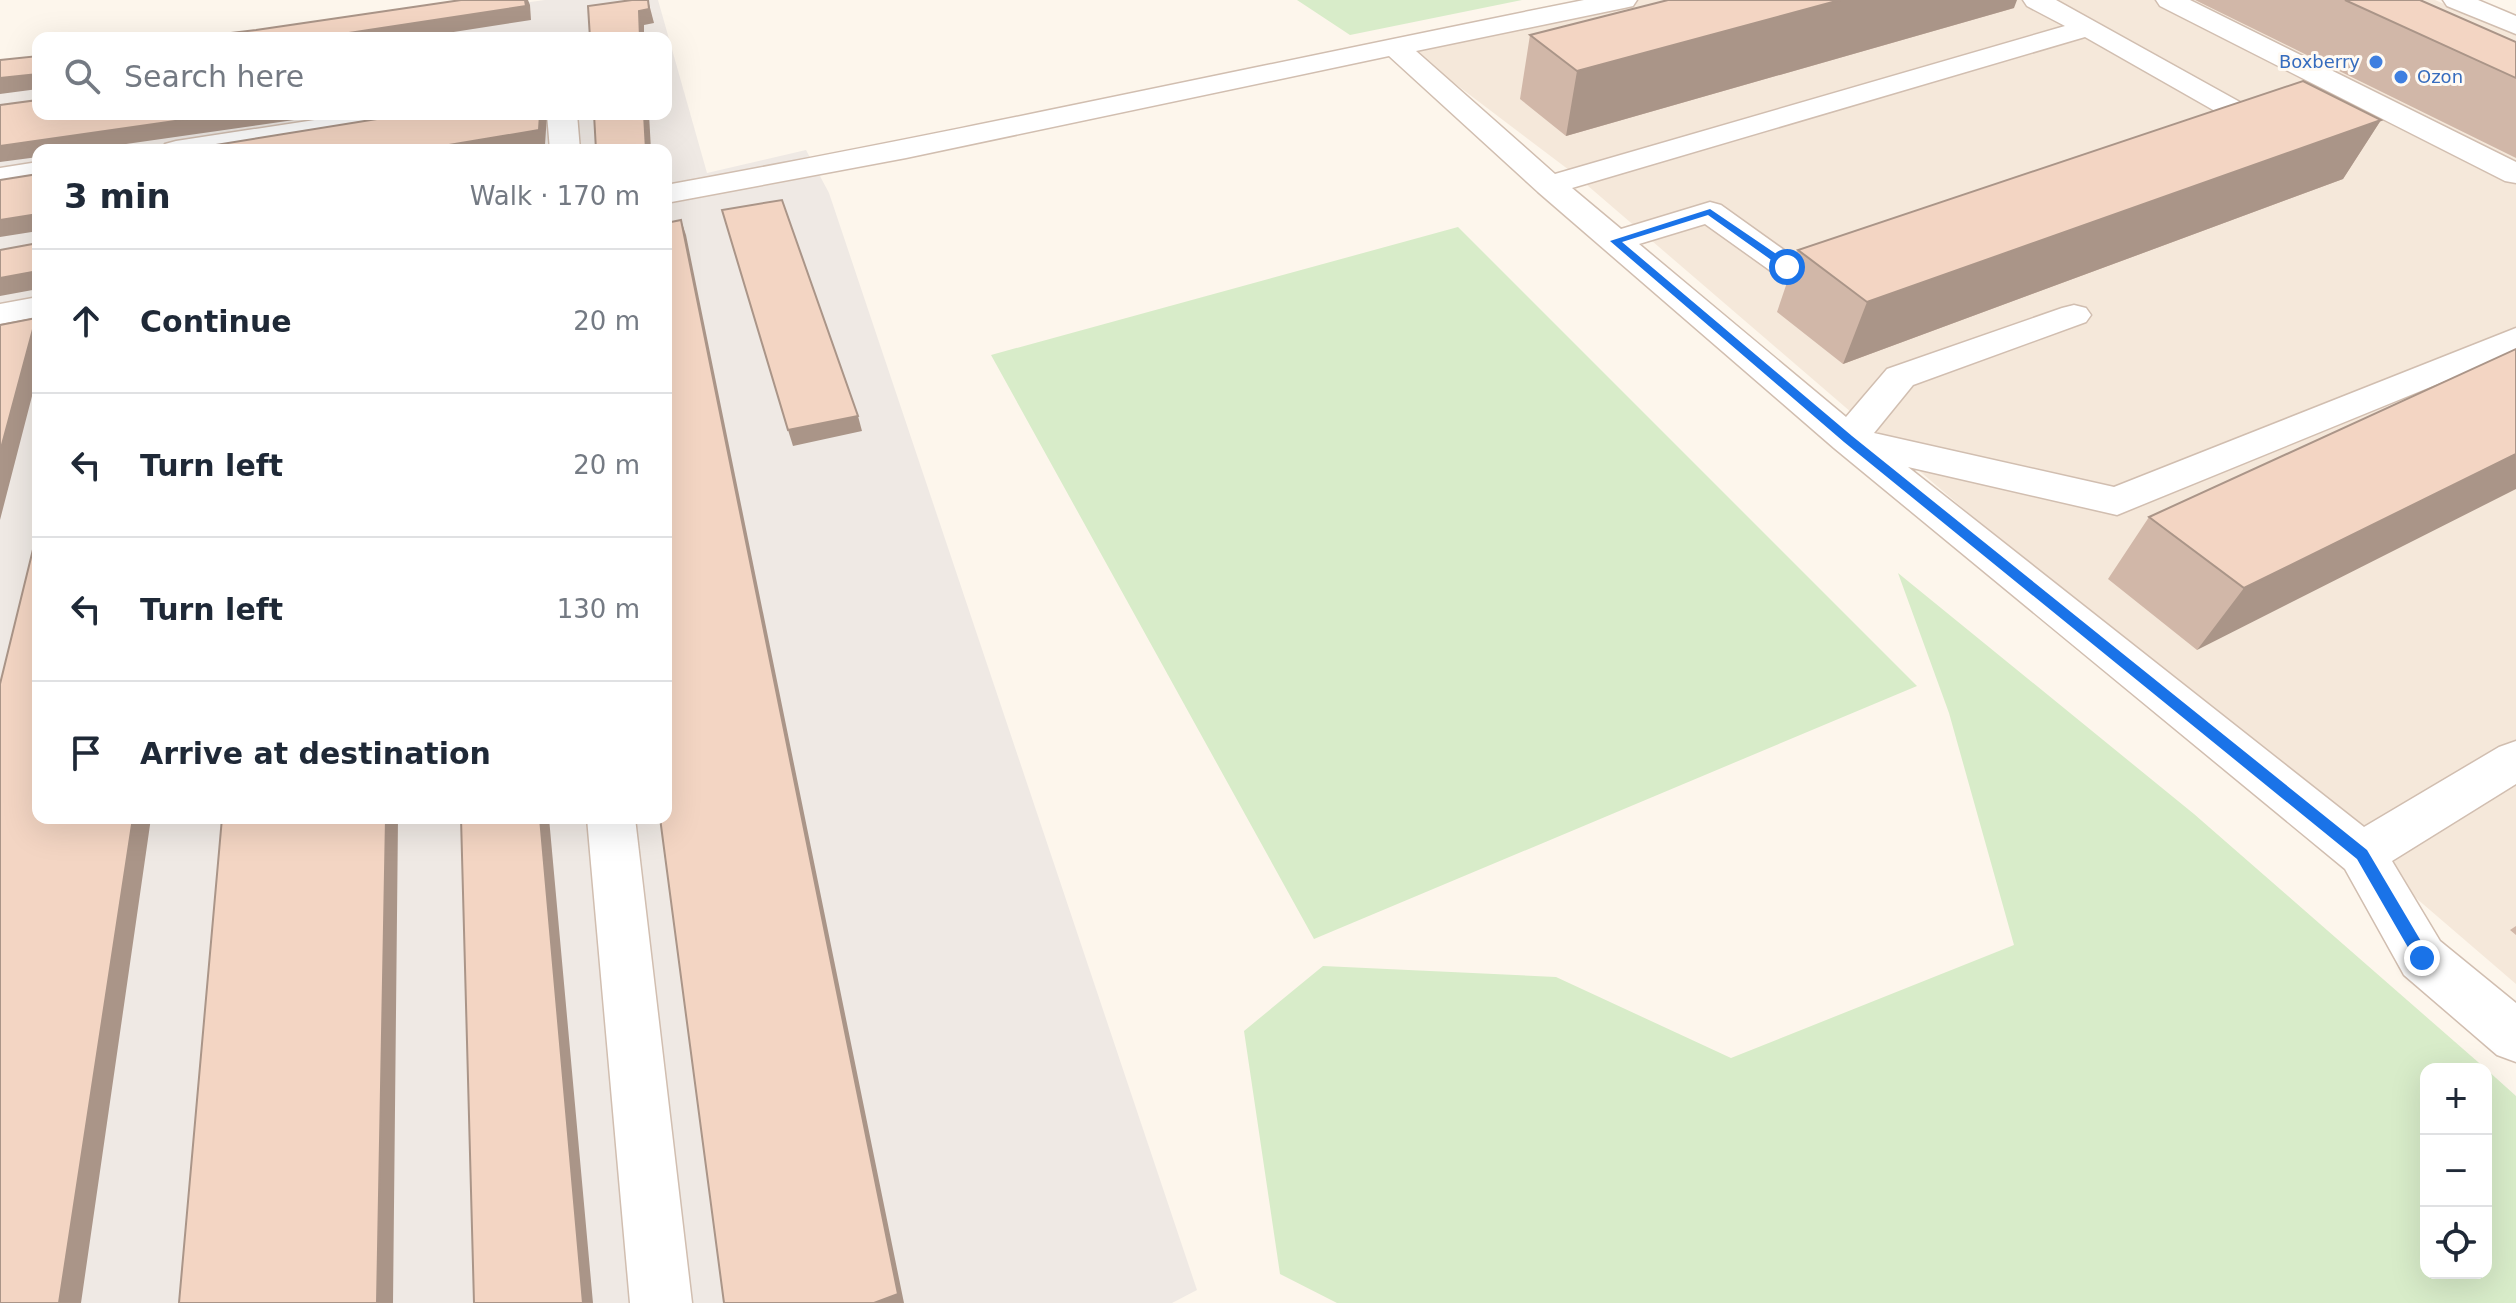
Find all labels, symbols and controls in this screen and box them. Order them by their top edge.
search box [32,32,672,120]
place label: Boxberry [2279,51,2360,72]
marker: Boxberry [2367,53,2385,71]
icon: search [60,54,104,98]
text: Search here [124,59,304,94]
place label: Ozon [2417,66,2463,87]
marker: Ozon [2392,68,2410,86]
text: 3 min [64,176,171,216]
text: Walk · 170 m [470,181,640,211]
route start [1769,249,1805,285]
icon: ahead [64,299,108,343]
text: Continue [140,304,292,339]
text: 20 m [573,306,640,336]
icon: left [64,443,108,487]
text: Turn left [140,448,283,483]
text: 20 m [573,450,640,480]
icon: left [64,587,108,631]
text: Turn left [140,592,283,627]
text: 130 m [557,594,640,624]
icon: arrive [64,731,108,775]
text: Arrive at destination [140,736,491,771]
route end [2404,940,2440,976]
map controls [2420,1063,2492,1279]
button: + [2420,1063,2492,1135]
button: − [2420,1135,2492,1207]
button: locate [2420,1207,2492,1279]

